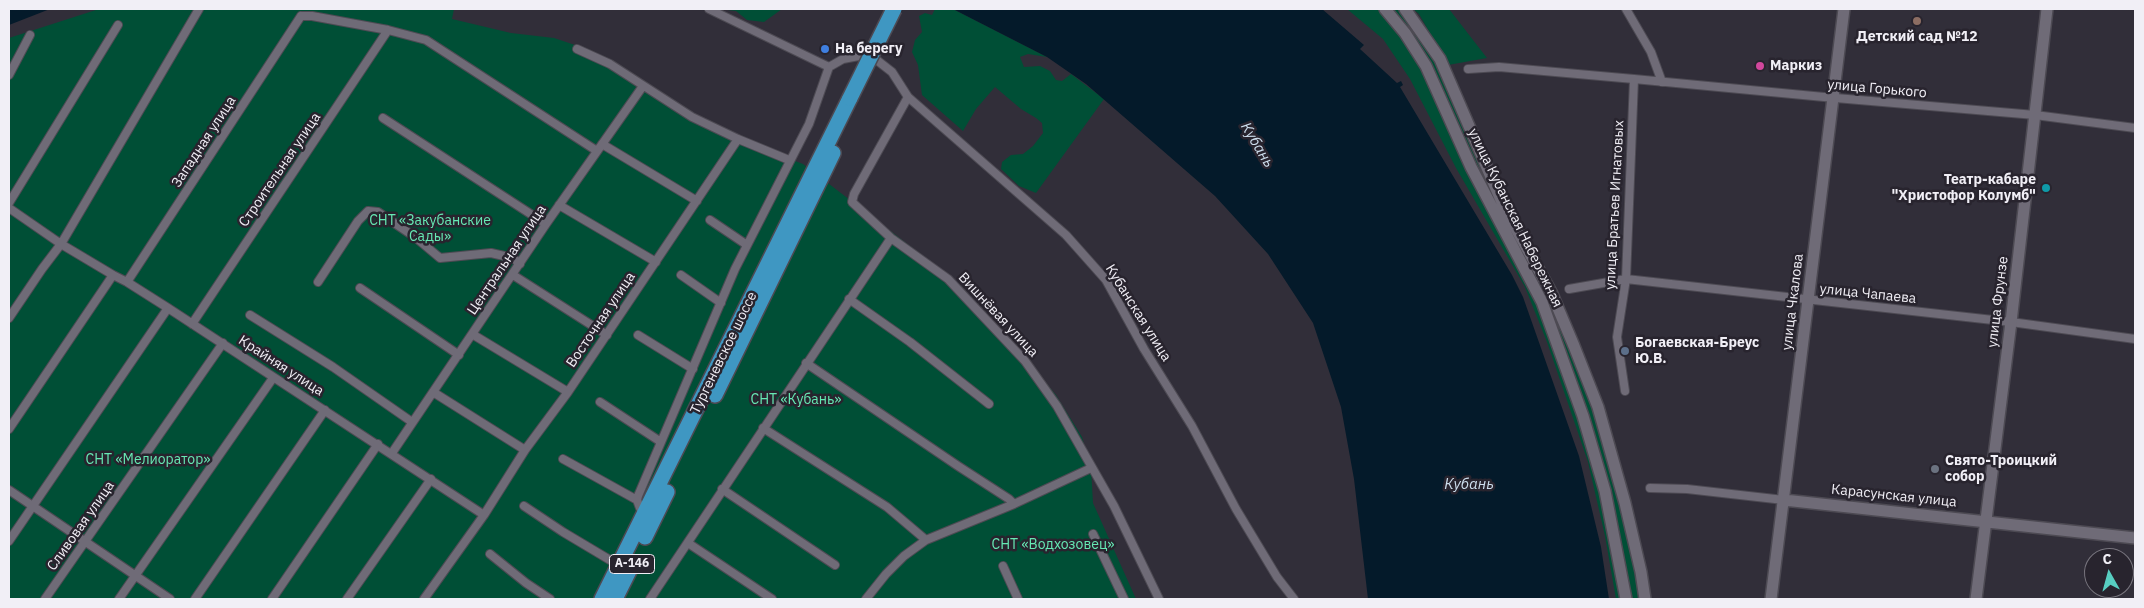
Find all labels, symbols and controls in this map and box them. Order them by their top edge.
marker: Детский сад №12 [1911,15,1923,27]
place label: Детский сад №12 [1856,29,1978,45]
place label: На берегу [835,41,903,57]
marker: На берегу [819,43,831,55]
place label: Маркиз [1770,58,1822,74]
marker: Маркиз [1754,60,1766,72]
street label: улица Горького [1827,76,1927,102]
street label: Западная улица [168,93,240,191]
street label: Строительная улица [236,110,324,230]
water label: Кубань [1237,119,1277,171]
street label: улица Братьев Игнатовых [1602,120,1628,290]
street label: улица Кубанская Набережная [1464,126,1566,310]
place label: Театр-кабаре "Христофор Колумб" [1891,172,2036,204]
marker: Театр-кабаре "Христофор Колумб" [2040,182,2052,194]
street label: Центральная улица [464,202,550,318]
park label: СНТ «Закубанские Сады» [369,213,491,246]
street label: улица Чкалова [1779,253,1807,351]
street label: улица Фрунзе [1984,255,2012,349]
street label: Кубанская улица [1101,261,1175,365]
street label: Восточная улица [563,269,639,371]
street label: Вишнёвая улица [955,269,1041,361]
street label: улица Чапаева [1819,281,1917,307]
street label: Тургеневское шоссе [687,289,761,417]
street label: Крайняя улица [235,332,327,400]
place label: Богаевская-Бреус Ю.В. [1635,335,1759,368]
marker: Богаевская-Бреус Ю.В. [1619,345,1631,357]
park label: СНТ «Кубань» [750,392,842,408]
park label: СНТ «Мелиоратор» [85,452,211,468]
place label: Свято-Троицкий собор [1945,453,2057,486]
marker: Свято-Троицкий собор [1929,463,1941,475]
water label: Кубань [1444,476,1494,494]
street label: Сливовая улица [44,478,118,574]
street label: Карасунская улица [1830,481,1958,511]
park label: СНТ «Водхозовец» [991,537,1115,553]
north arrow [2084,548,2134,598]
text: С [2102,550,2113,569]
road number: А-146 [610,554,654,574]

